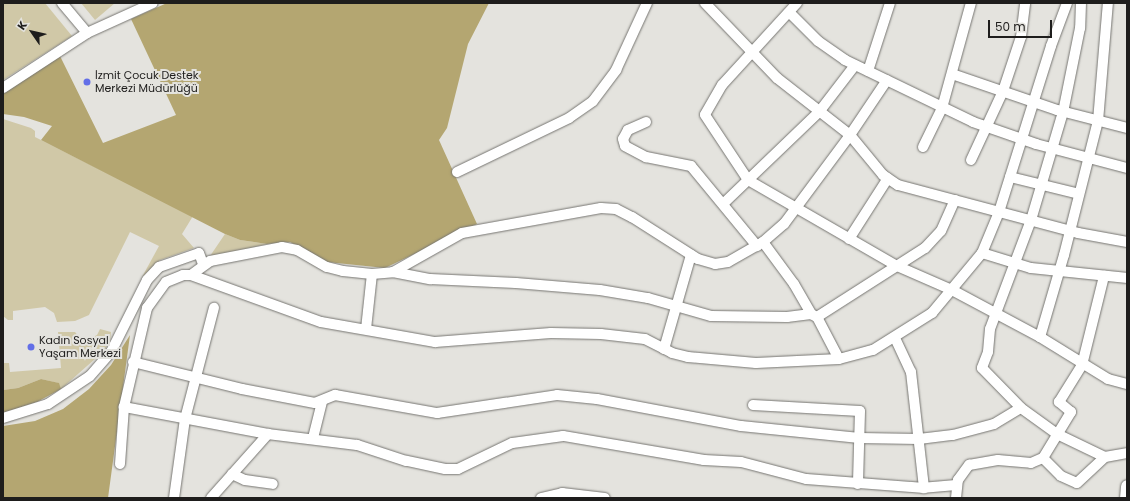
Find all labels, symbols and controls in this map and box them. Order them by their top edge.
north arrow [12,12,52,52]
scale bar [990,12,1054,38]
text: K [13,18,31,33]
text: 50 m [995,18,1026,35]
place label: İzmit Çocuk Destek Merkezi Müdürlüğü [95,69,198,95]
marker: İzmit Çocuk Destek Merkezi Müdürlüğü [82,77,92,87]
place label: Kadın Sosyal Yaşam Merkezi [39,334,121,360]
marker: Kadın Sosyal Yaşam Merkezi [26,342,36,352]

